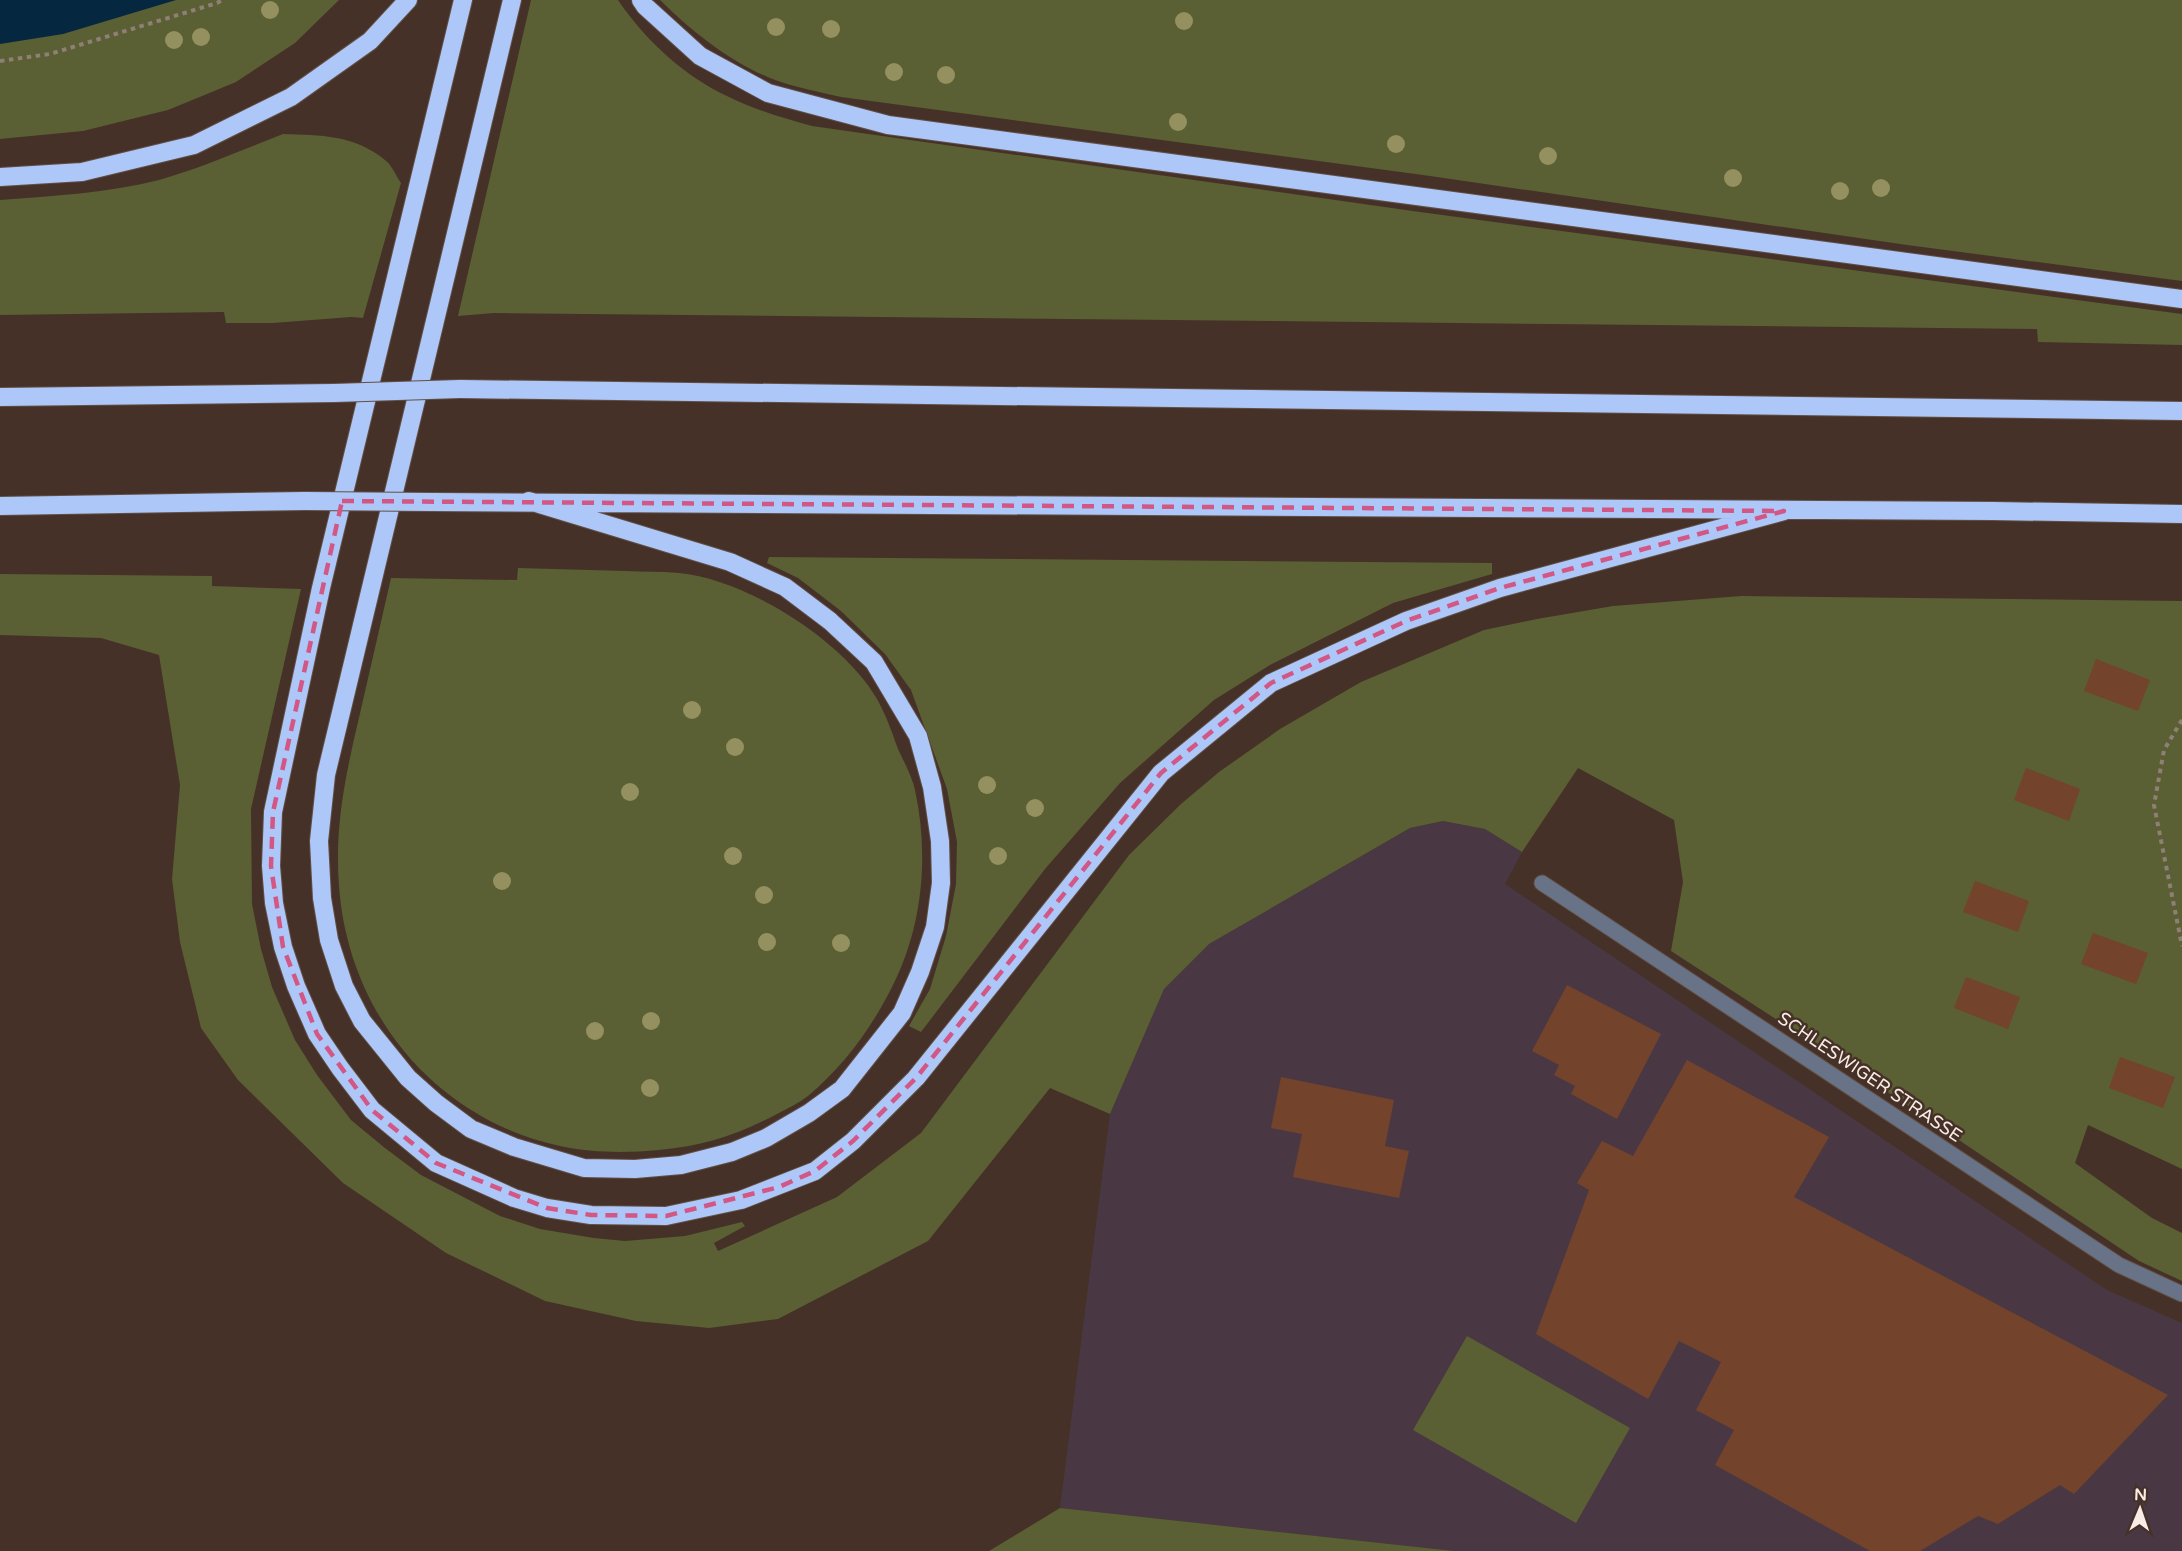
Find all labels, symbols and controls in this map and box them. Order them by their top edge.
street label: SCHLESWIGER STRASSE [1774,1007,1966,1147]
north arrow [2110,1479,2170,1539]
text: N [2134,1485,2147,1505]

